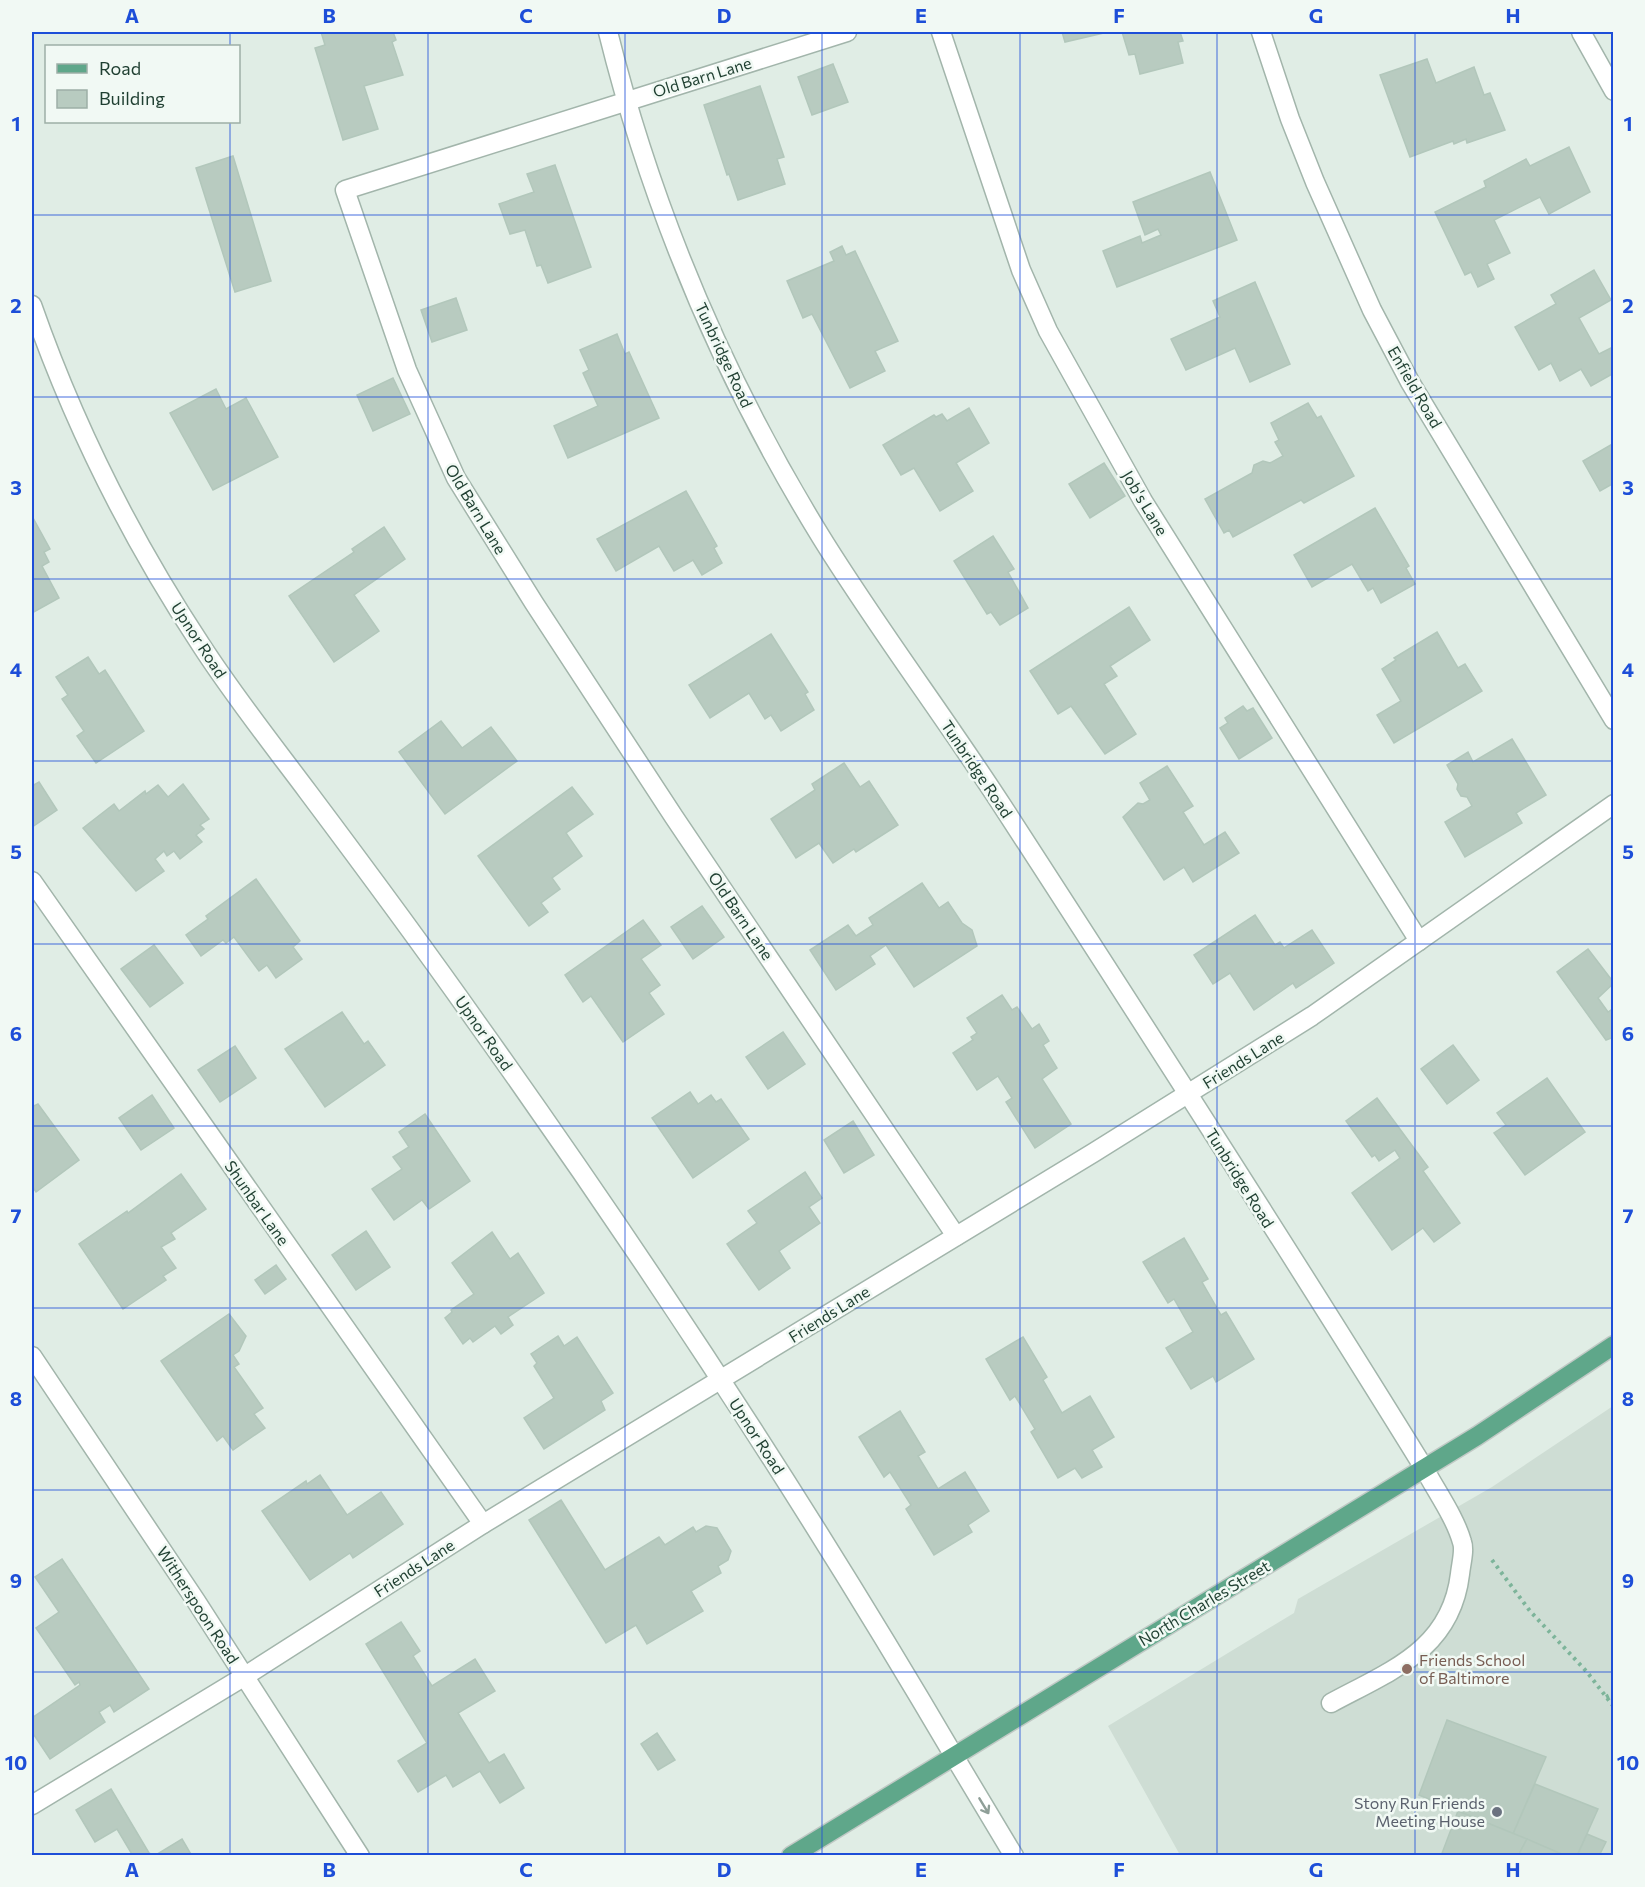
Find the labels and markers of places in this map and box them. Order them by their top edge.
place label: Friends School of Baltimore [1419,1650,1525,1687]
marker: Friends School of Baltimore [1400,1662,1414,1676]
place label: Stony Run Friends Meeting House [1354,1793,1485,1830]
marker: Stony Run Friends Meeting House [1490,1805,1504,1819]

